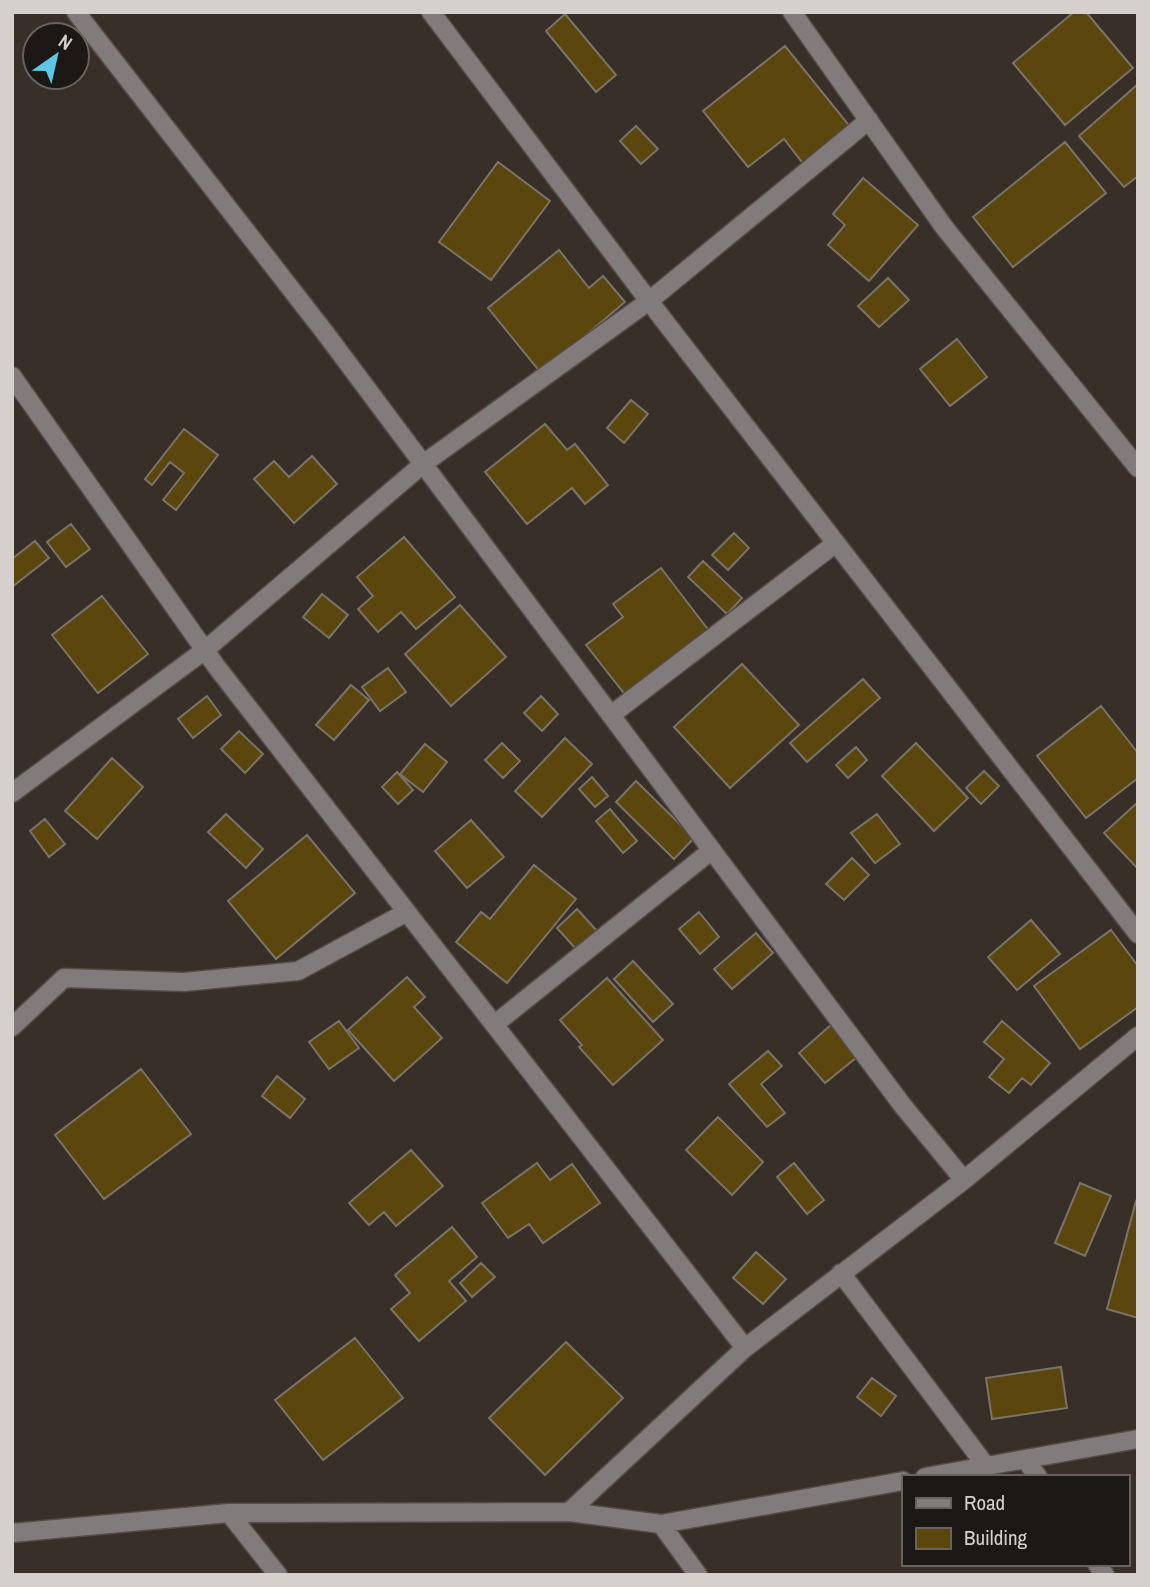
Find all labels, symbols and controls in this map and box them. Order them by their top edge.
north arrow [21,21,91,91]
text: N [54,28,77,56]
legend [902,1475,1129,1566]
text: Road [964,1488,1005,1517]
text: Building [964,1523,1028,1552]

